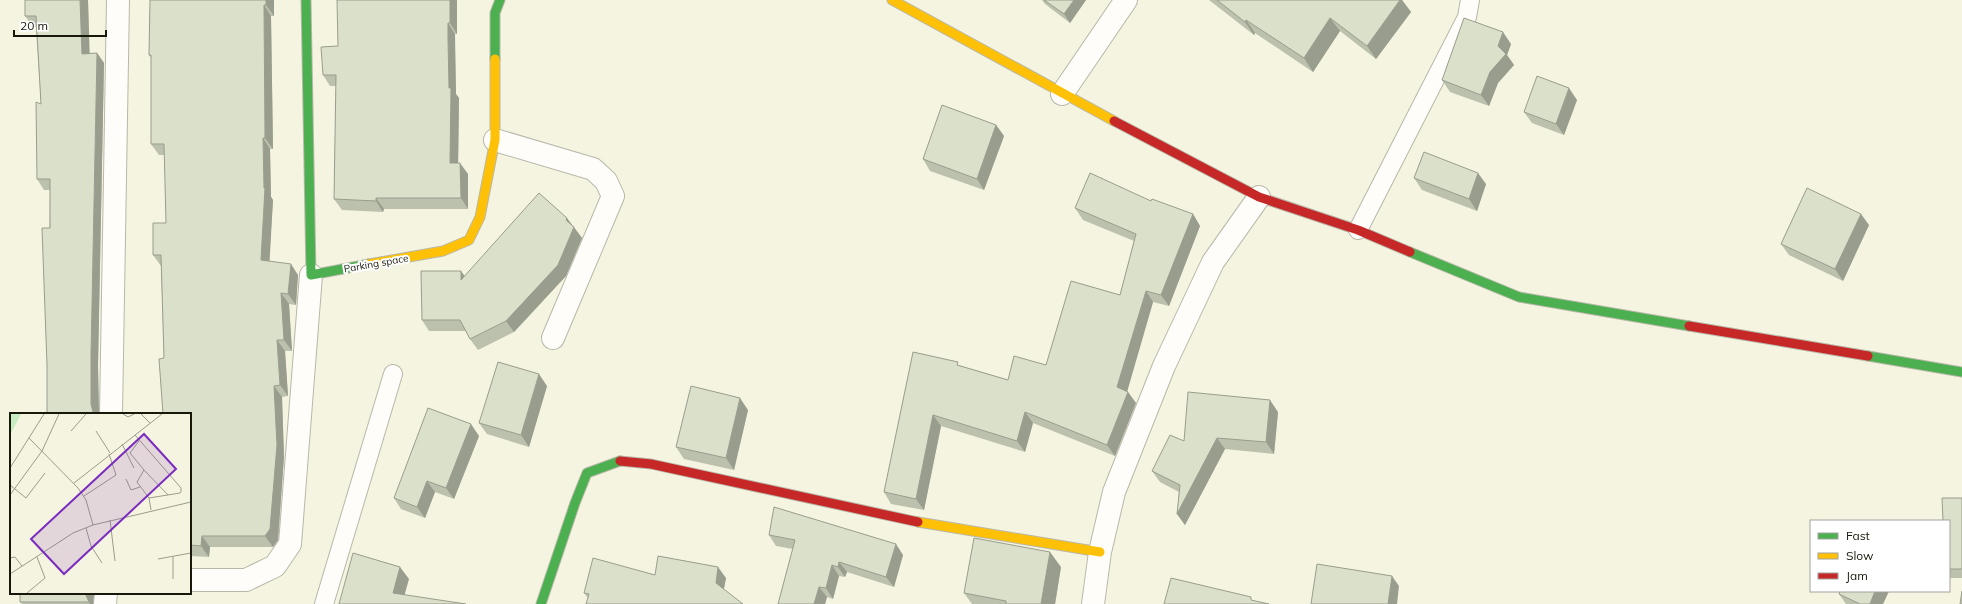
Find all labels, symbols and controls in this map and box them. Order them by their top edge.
scale bar [14,12,106,38]
text: 20 m [20,18,48,33]
street label: Parking space [343,251,409,276]
inset map [10,413,191,594]
legend [1810,520,1950,592]
text: Fast [1846,528,1870,543]
text: Slow [1846,548,1874,563]
text: Jam [1846,568,1868,583]

